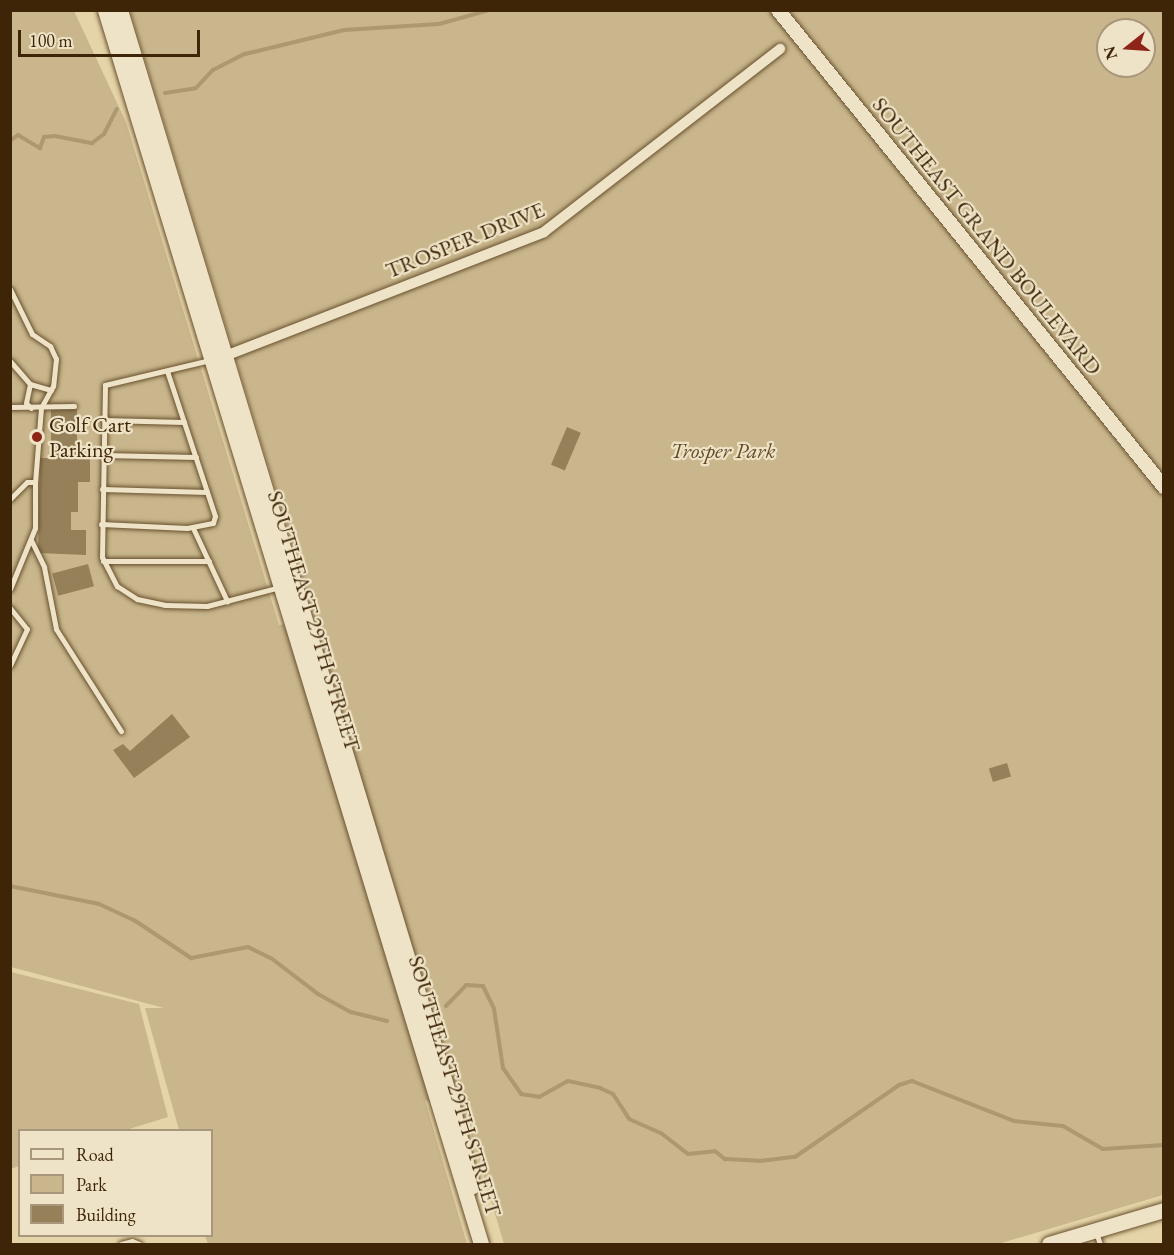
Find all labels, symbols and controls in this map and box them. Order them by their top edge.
scale bar [21,18,202,56]
north arrow [1096,18,1156,78]
text: 100 m [29,29,73,52]
text: N [1098,44,1122,62]
street label: SOUTHEAST GRAND BOULEVARD [867,92,1107,380]
street label: TROSPER DRIVE [382,196,548,284]
place label: Golf Cart Parking [49,411,131,463]
marker: Golf Cart Parking [30,430,44,444]
park label: Trosper Park [671,438,775,464]
street label: SOUTHEAST 29TH STREET [262,488,366,754]
street label: SOUTHEAST 29TH STREET [403,953,507,1219]
legend [18,1129,213,1237]
text: Road [76,1143,114,1166]
text: Park [76,1173,107,1196]
text: Building [76,1203,136,1226]

